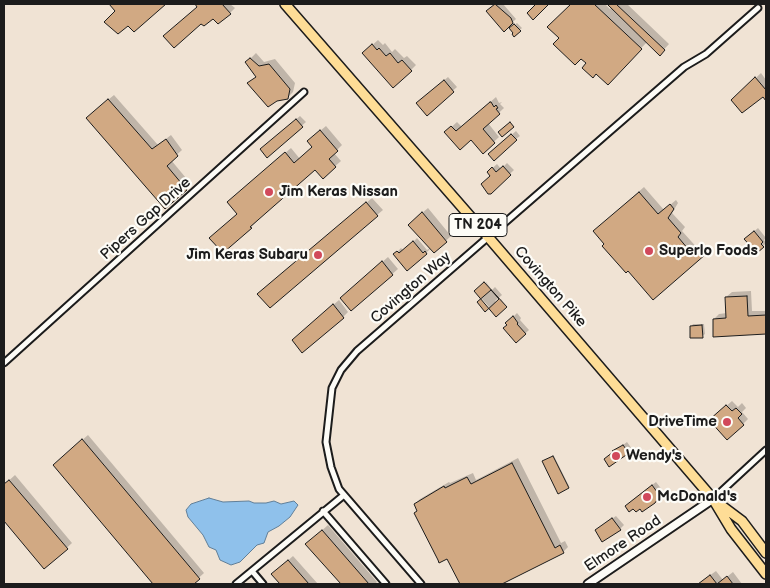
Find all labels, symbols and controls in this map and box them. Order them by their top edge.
street label: Pipers Gap Drive [97,174,195,264]
place label: Jim Keras Nissan [279,183,398,201]
marker: Jim Keras Nissan [263,186,275,198]
road number: TN 204 [449,214,507,236]
place label: Superlo Foods [659,242,758,260]
street label: Covington Pike [510,243,590,331]
marker: Superlo Foods [643,245,655,257]
place label: Jim Keras Subaru [186,246,308,264]
street label: Covington Way [367,248,455,328]
marker: Jim Keras Subaru [312,249,324,261]
place label: DriveTime [648,413,717,431]
marker: DriveTime [721,416,733,428]
place label: Wendy's [626,447,682,465]
marker: Wendy's [610,450,622,462]
place label: McDonald's [657,488,737,506]
marker: McDonald's [641,491,653,503]
street label: Elmore Road [581,512,665,576]

